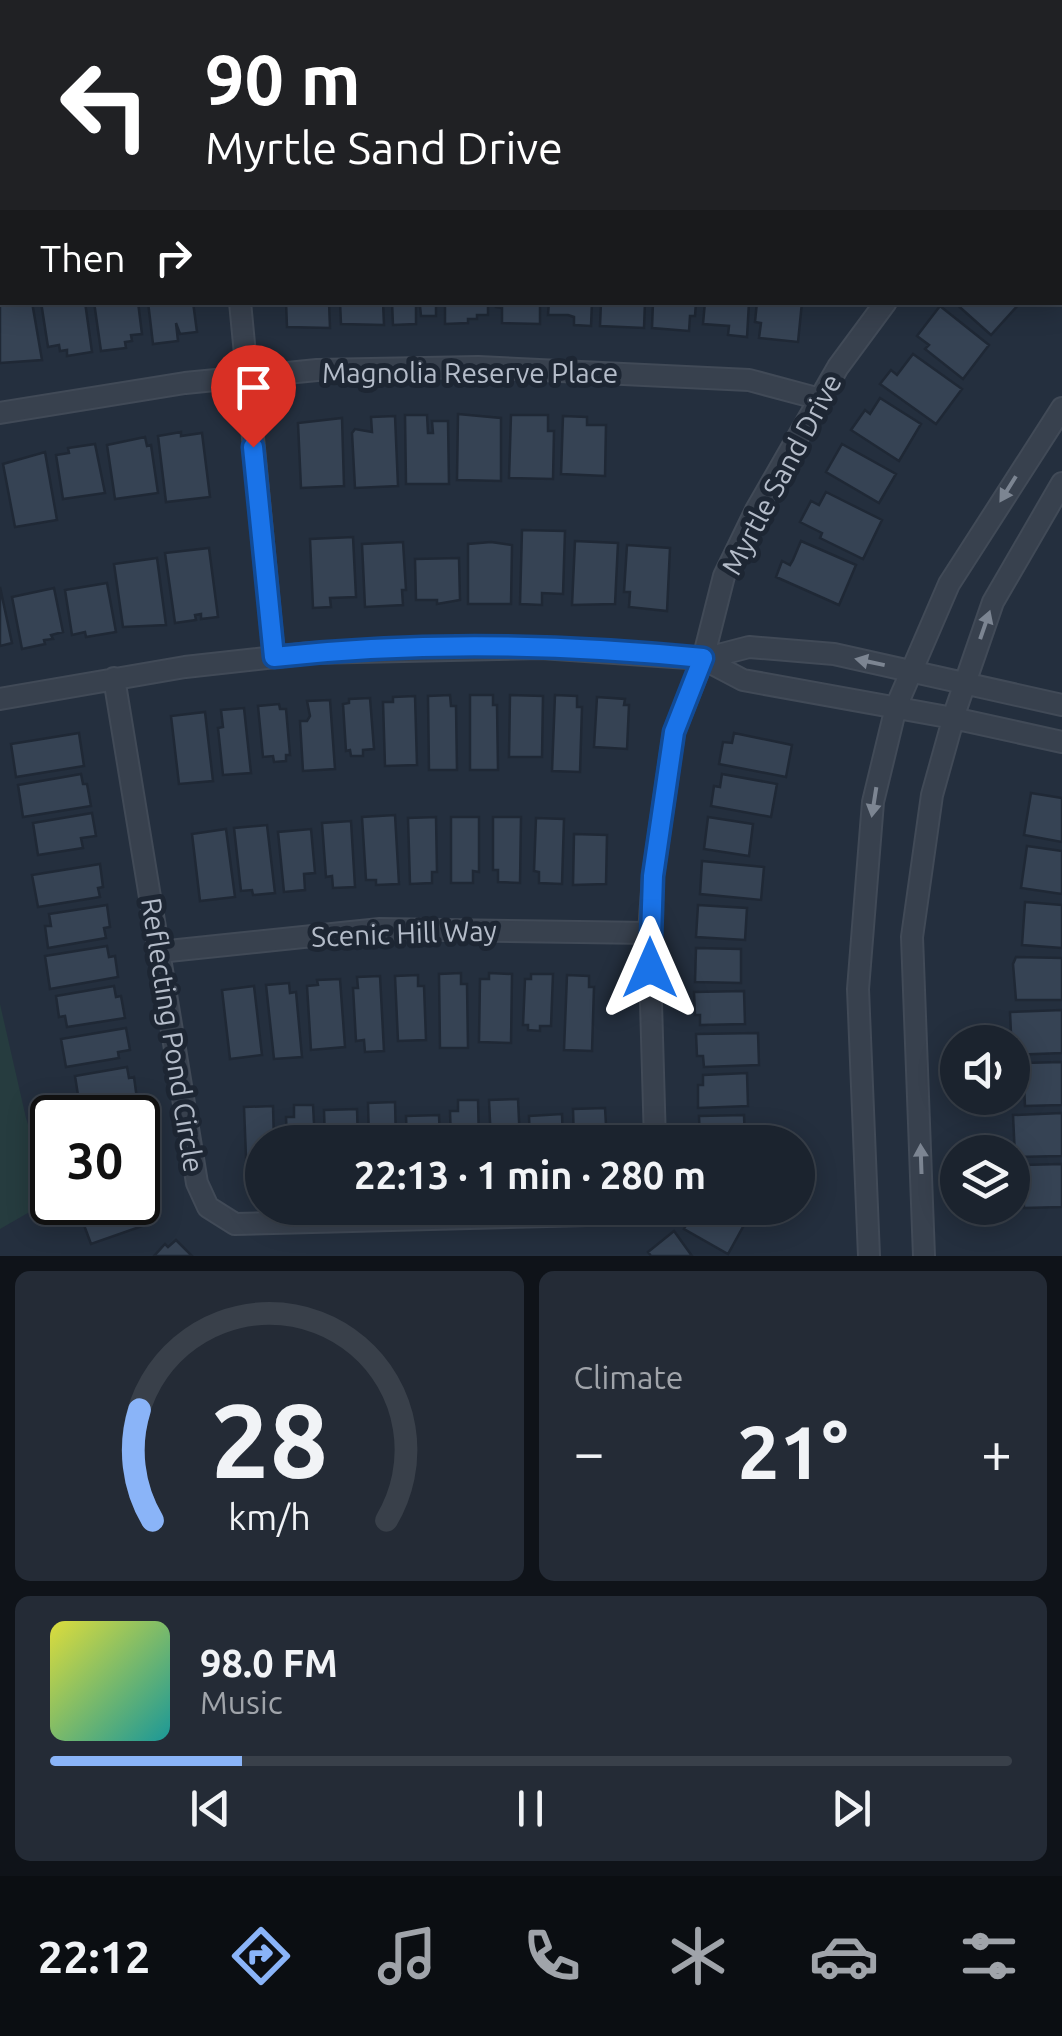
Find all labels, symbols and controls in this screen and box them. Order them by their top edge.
icon: left [40,40,170,170]
text: 90 m [205,40,361,118]
text: Myrtle Sand Drive [205,122,563,173]
icon: right [146,230,201,285]
text: Then [40,237,126,279]
pin [211,345,296,448]
street label: Magnolia Reserve Place [322,357,618,388]
icon: arrive [226,360,281,415]
street label: Myrtle Sand Drive [715,368,847,580]
one-way arrow [1000,475,1018,503]
one-way arrow [978,610,993,640]
one-way arrow [854,654,885,670]
one-way arrow [866,787,881,818]
street label: Reflecting Pond Circle [136,895,210,1175]
street label: Scenic Hill Way [311,914,497,952]
position arrow [598,916,702,1020]
map controls [940,1025,1030,1225]
button: sound [940,1025,1030,1115]
speed limit sign: 30 [30,1095,160,1225]
button: layers [940,1135,1030,1225]
one-way arrow [912,1142,928,1174]
text: 22:13 · 1 min · 280 m [354,1154,706,1196]
text: Climate [574,1359,684,1395]
text: 28 [211,1381,328,1498]
text: 21° [737,1409,848,1493]
text: − [574,1421,605,1482]
text: + [981,1421,1012,1482]
text: km/h [228,1497,311,1537]
text: 98.0 FM [200,1642,338,1684]
text: Music [200,1684,283,1720]
icon: previous [183,1781,238,1836]
icon: pause [503,1781,558,1836]
icon: next [824,1781,879,1836]
icon: directions [226,1921,296,1991]
icon: music [372,1921,442,1991]
icon: phone [517,1921,587,1991]
icon: climate [663,1921,733,1991]
icon: car [809,1921,879,1991]
icon: filters [954,1921,1024,1991]
text: 22:12 [38,1931,150,1982]

